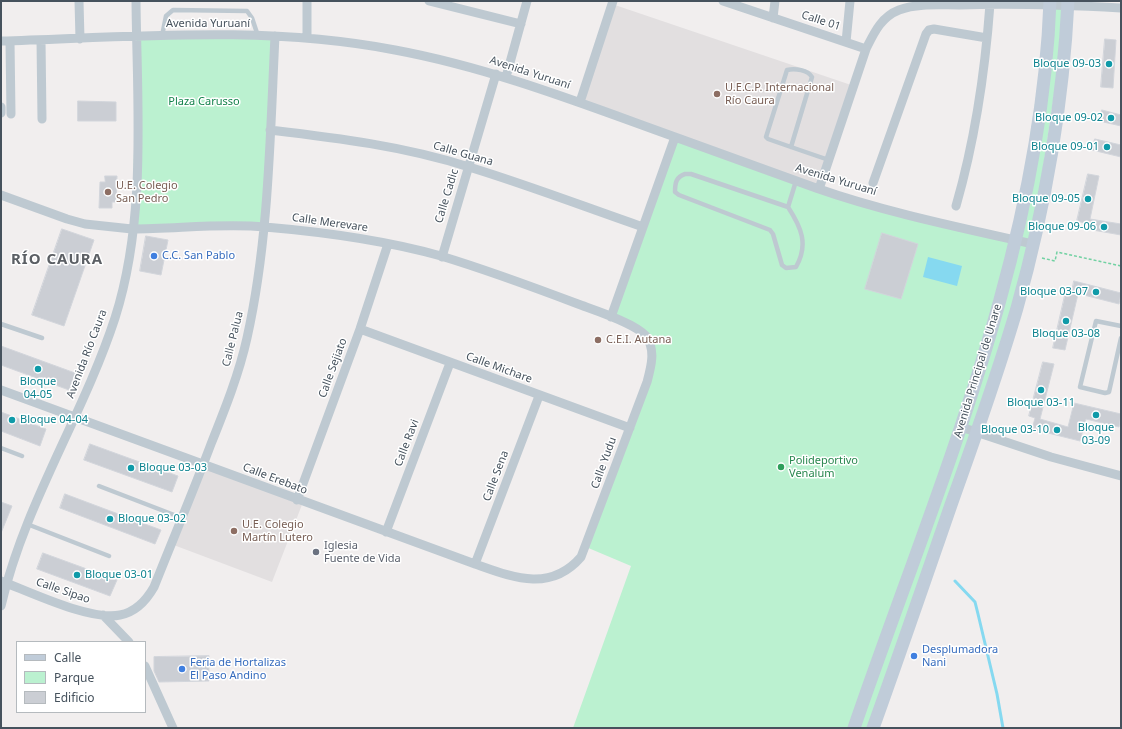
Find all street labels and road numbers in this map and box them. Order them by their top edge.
street label: Calle 01 [800,8,842,34]
street label: Avenida Yuruaní [166,17,250,31]
street label: Avenida Yuruaní [488,54,572,92]
street label: Calle Guana [431,139,495,169]
street label: Avenida Yuruaní [794,161,878,199]
street label: Calle Cadic [433,167,461,225]
street label: Calle Merevare [291,211,369,235]
street label: Avenida Principal de Unare [951,303,1005,439]
street label: Avenida Río Caura [64,308,110,400]
street label: Calle Palua [220,310,246,368]
street label: Calle Sejiato [316,336,350,400]
street label: Calle Michare [464,350,534,386]
street label: Calle Ravi [392,418,422,468]
street label: Calle Yudu [589,435,619,491]
street label: Calle Sena [480,449,512,503]
street label: Calle Erebato [241,461,309,497]
street label: Calle Sipao [34,576,92,606]

